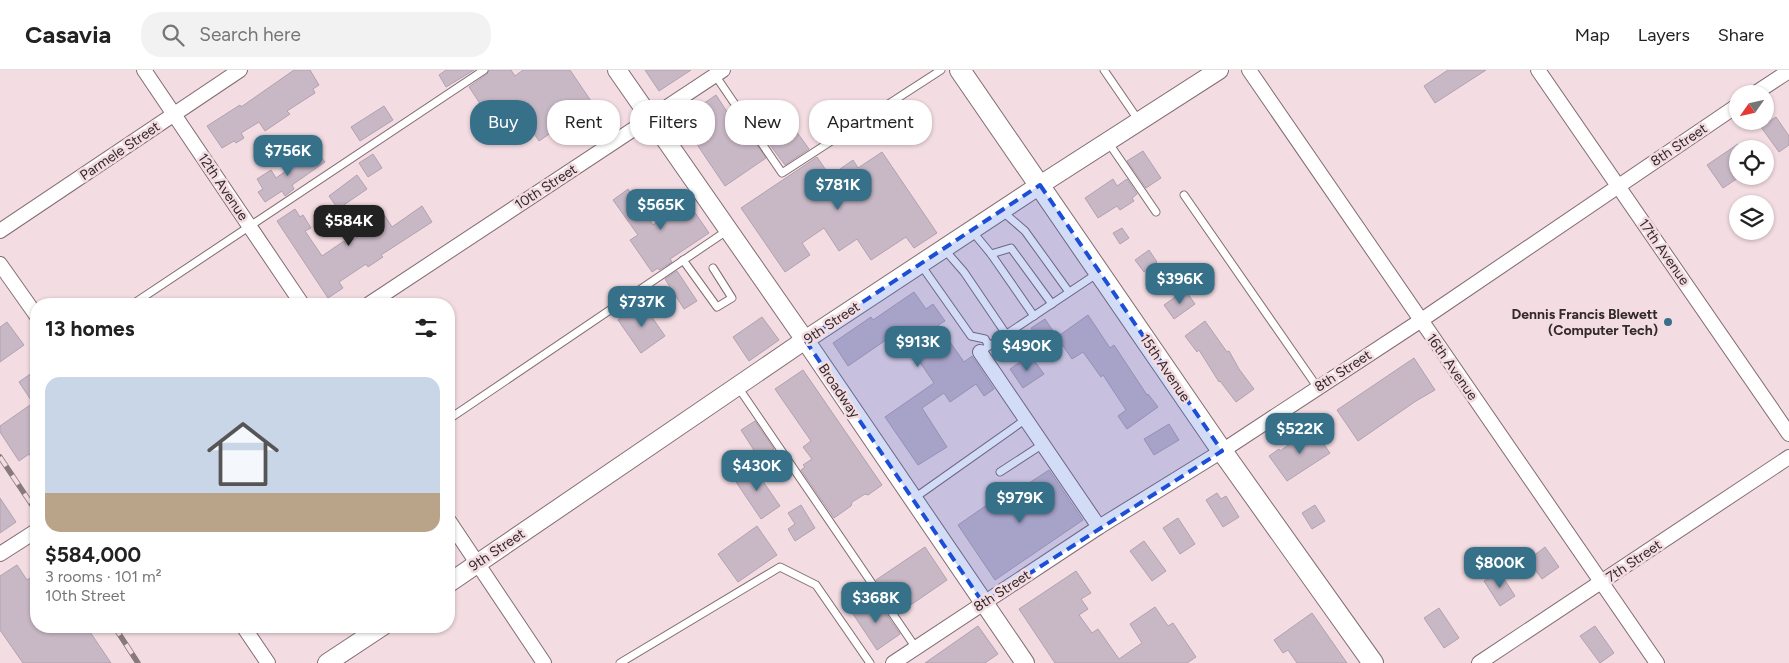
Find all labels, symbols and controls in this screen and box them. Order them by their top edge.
search box [141,12,491,57]
text: Casavia [25,20,111,49]
icon: search [159,21,187,49]
text: Search here [199,23,301,46]
text: Map [1575,24,1610,46]
text: Layers [1638,24,1690,46]
text: Share [1718,24,1764,46]
north arrow [1729,85,1774,130]
map controls [1729,85,1774,240]
chip: Buy [470,100,537,145]
chip: Rent [547,100,620,145]
chip: Filters [630,100,715,145]
chip: New [725,100,799,145]
chip: Apartment [809,100,932,145]
street label: Parmele Street [77,118,163,184]
street label: 8th Street [1648,120,1710,170]
pin: $756K [253,134,323,177]
button: locate [1729,140,1774,185]
text: $756K [265,141,312,160]
street label: 12th Avenue [194,150,252,224]
street label: 10th Street [512,161,580,213]
pin: $781K [803,168,873,211]
text: $781K [816,175,860,194]
pin: $565K [626,189,696,231]
text: $565K [637,195,685,214]
button: layers [1729,195,1774,240]
pin: $584K [314,204,384,247]
text: $584K [325,211,373,230]
street label: 17th Avenue [1635,215,1693,289]
pin: $396K [1145,262,1215,305]
text: $396K [1157,269,1203,288]
pin: $737K [607,286,677,328]
text: $737K [619,292,665,311]
street label: 9th Street [801,298,863,348]
place label: Dennis Francis Blewett (Computer Tech) [1512,306,1658,339]
icon: filters [412,314,440,342]
text: 13 homes [45,316,134,341]
marker: Dennis Francis Blewett (Computer Tech) [1662,316,1674,328]
pin: $913K [883,326,953,368]
pin: $490K [992,330,1062,372]
street label: 16th Avenue [1423,330,1481,404]
street label: 15th Avenue [1136,331,1194,405]
text: $913K [896,332,940,351]
text: $490K [1002,336,1052,355]
street label: 8th Street [1311,346,1375,396]
street label: Broadway [815,361,864,422]
icon: home [198,409,288,499]
pin: $522K [1265,412,1335,455]
text: $522K [1276,419,1324,438]
pin: $430K [722,450,792,492]
text: $430K [733,456,781,475]
pin: $979K [985,482,1055,524]
text: $979K [997,488,1043,507]
street label: 9th Street [466,525,528,575]
street label: 7th Street [1603,536,1665,586]
text: $584,000 [45,542,141,567]
pin: $800K [1465,546,1535,589]
text: $800K [1475,553,1525,572]
street label: 8th Street [970,566,1034,616]
text: 3 rooms · 101 m² [45,567,161,586]
pin: $368K [841,582,911,624]
text: 10th Street [45,586,126,605]
text: $368K [852,588,900,607]

